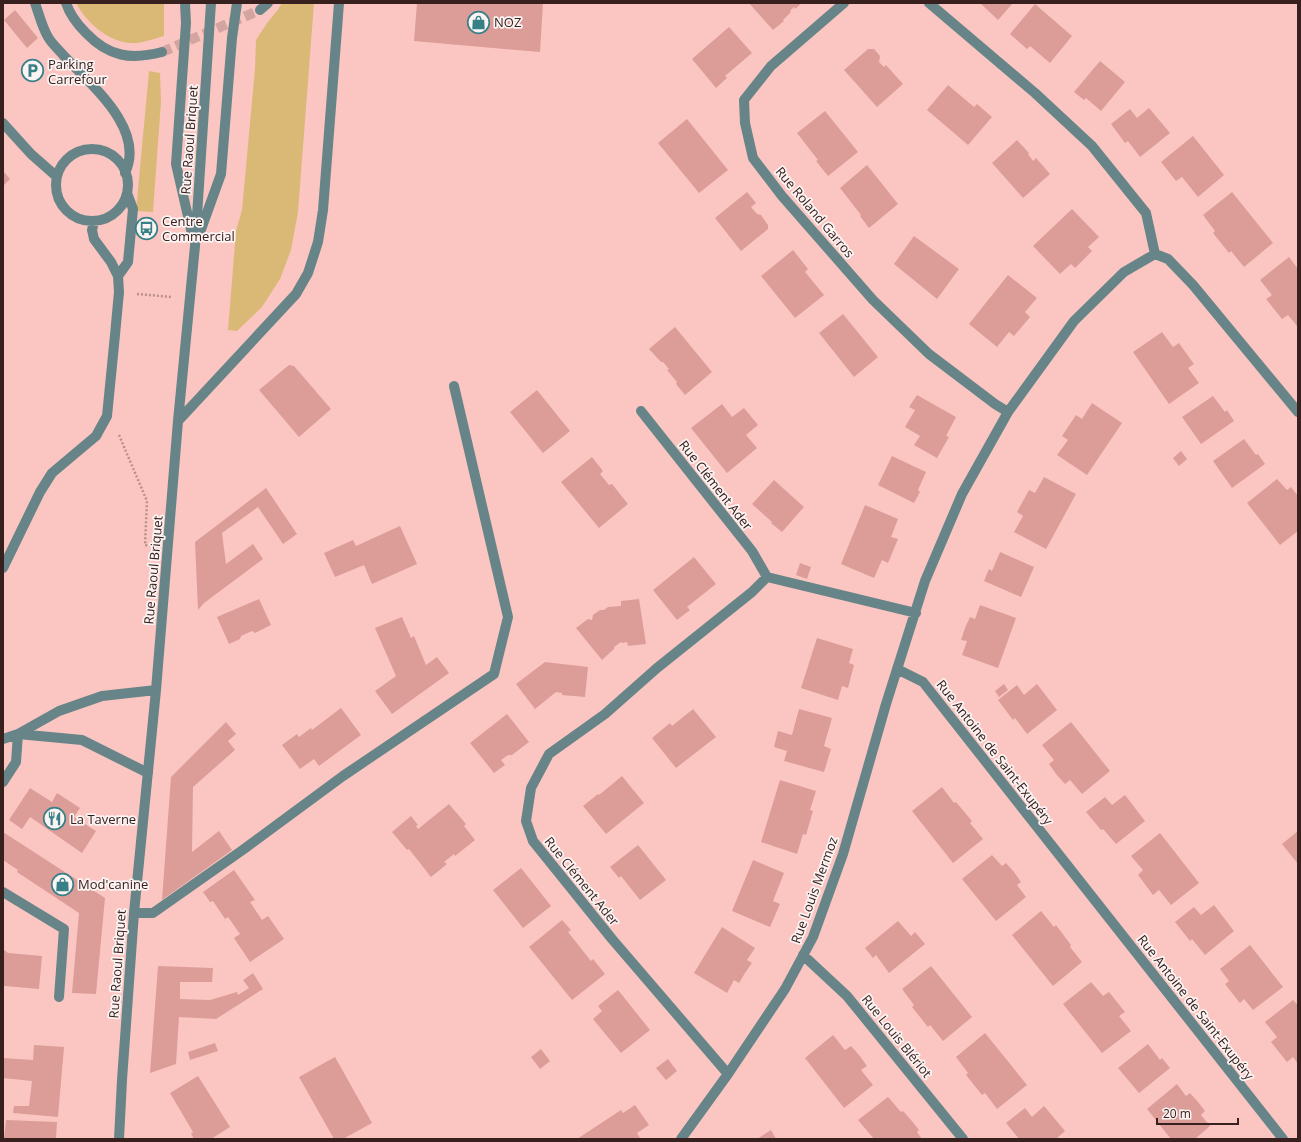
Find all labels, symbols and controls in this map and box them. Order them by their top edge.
shop icon: NOZ [466,9,492,35]
place label: NOZ [494,13,521,31]
place label: Parking Carrefour [48,55,108,88]
parking icon: Parking Carrefour [20,58,46,84]
street label: Rue Raoul Briquet [176,85,202,195]
street label: Rue Roland Garros [772,163,858,261]
place label: Centre Commercial [162,212,235,245]
bus stop icon: Centre Commercial [133,215,159,241]
street label: Rue Clément Ader [675,436,757,534]
street label: Rue Raoul Briquet [139,514,167,625]
street label: Rue Antoine de Saint-Exupéry [933,676,1058,829]
restaurant icon: La Taverne [41,806,67,832]
place label: La Taverne [70,810,136,828]
street label: Rue Clément Ader [541,833,624,930]
street label: Rue Louis Mermoz [786,834,842,946]
shop icon: Mod'canine [49,871,75,897]
place label: Mod'canine [78,875,148,893]
street label: Rue Raoul Briquet [104,909,130,1019]
street label: Rue Antoine de Saint-Exupéry [1134,931,1259,1084]
street label: Rue Louis Blériot [858,991,936,1082]
scale bar [1157,1100,1238,1126]
text: 20 m [1163,1105,1191,1122]

